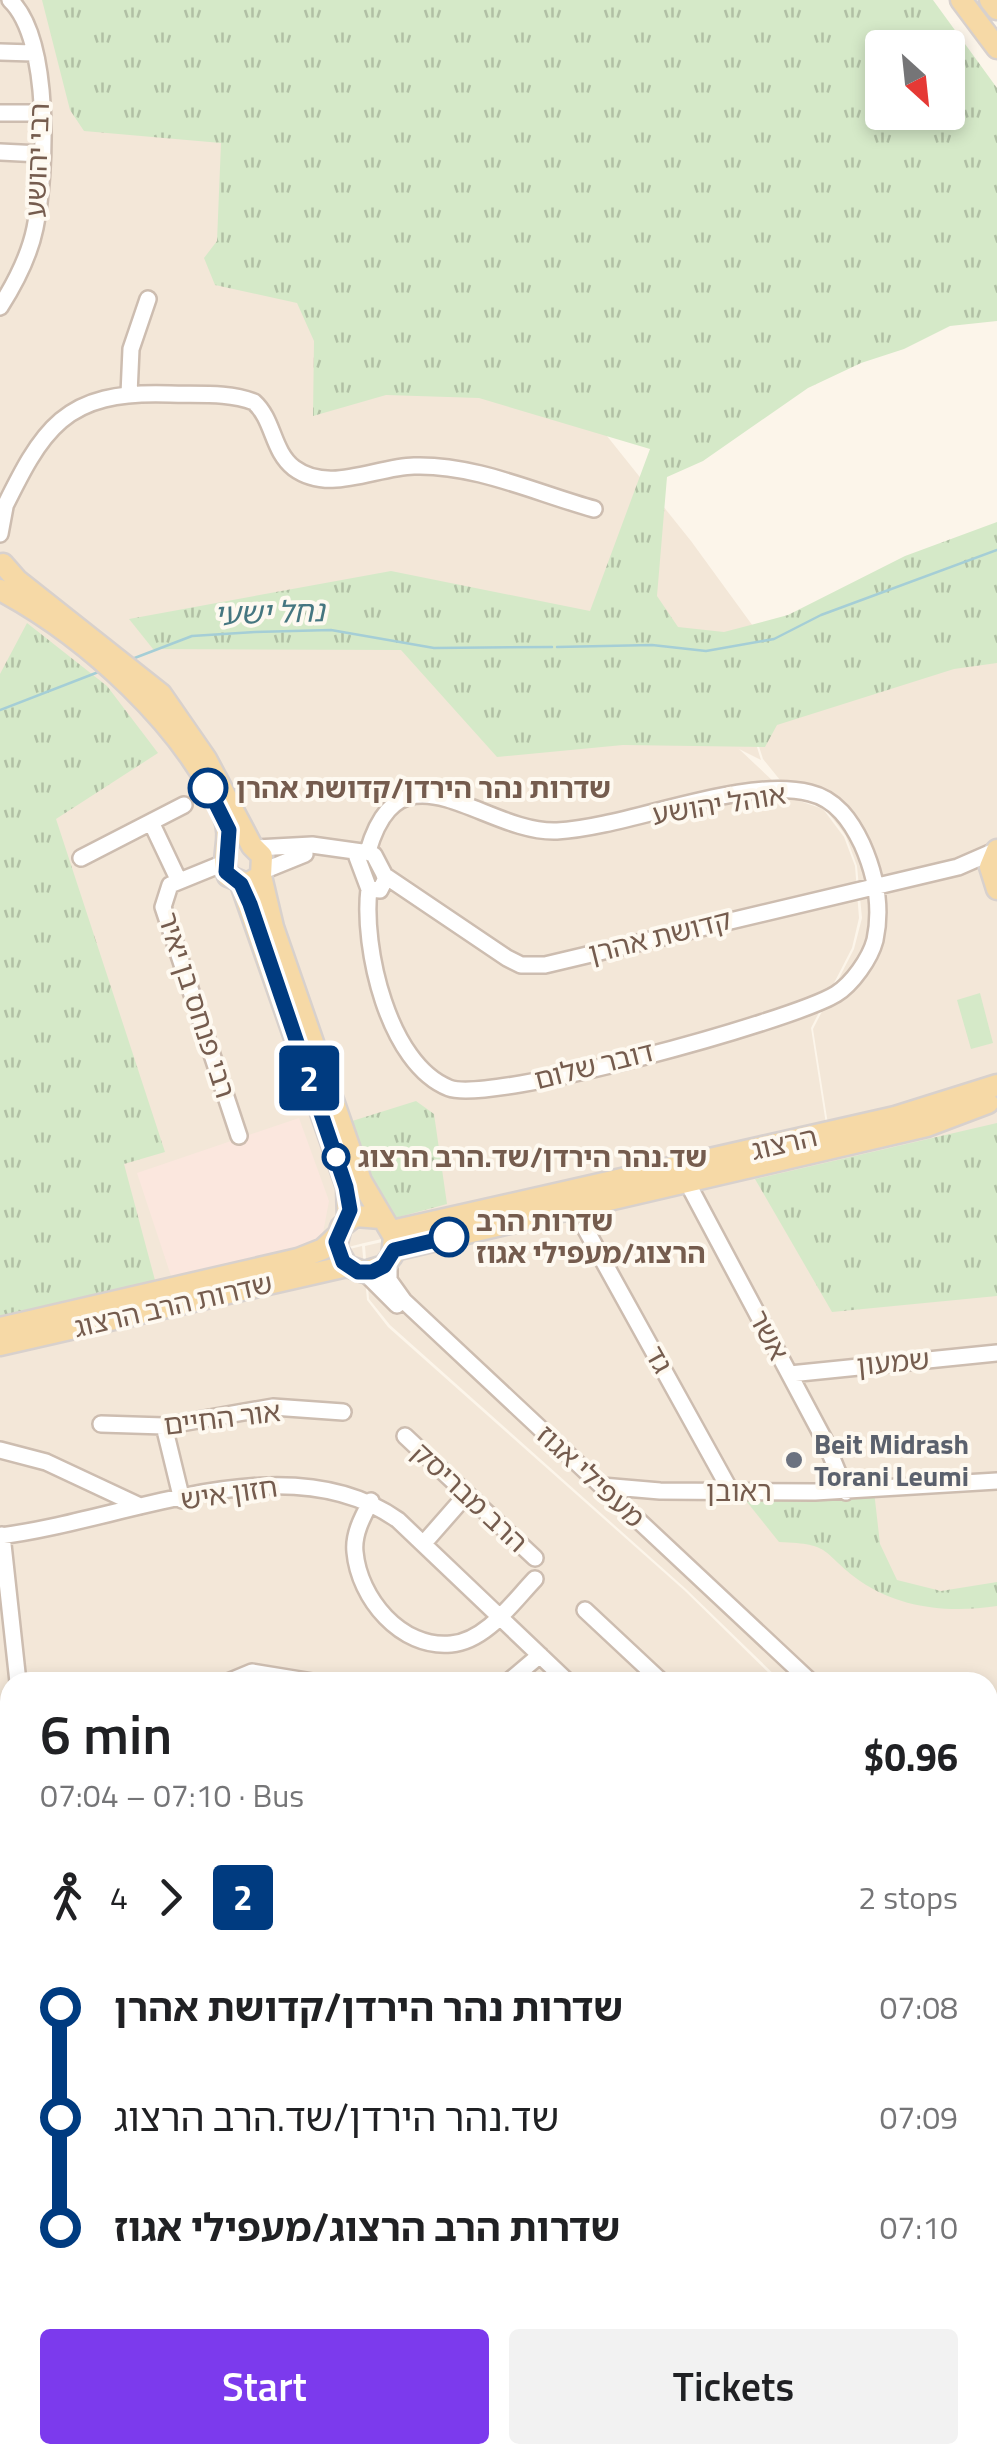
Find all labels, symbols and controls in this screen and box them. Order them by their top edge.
north arrow [865,30,965,130]
map controls [865,30,965,130]
street label: רבי יהושע [13,102,60,218]
water label: נחל ישעי [213,587,328,637]
place label: שדרות נהר הירדן/קדושת אהרן [236,766,611,809]
marker: שדרות נהר הירדן/קדושת אהרן [189,769,227,807]
street label: אוהל יהושע [649,772,789,835]
street label: קדושת אהרן [584,897,736,974]
street label: רבי פנחס בן יאיר [147,906,248,1103]
street label: דובר שלום [530,1029,658,1100]
line badge: 2 [276,1046,342,1110]
text: 2 [299,1051,319,1105]
street label: הרצוג [747,1114,821,1171]
place label: שד.נהר הירדן/שד.הרב הרצוג [358,1135,707,1178]
marker: שד.נהר הירדן/שד.הרב הרצוג [323,1144,349,1170]
place label: שדרות הרב הרצוג/מעפילי אגוז [476,1199,706,1274]
marker: שדרות הרב הרצוג/מעפילי אגוז [430,1218,468,1256]
street label: שדרות הרב הרצוג [69,1261,277,1348]
street label: אשר [738,1302,801,1368]
street label: גד [634,1337,684,1380]
street label: שמעון [855,1337,931,1386]
street label: אור החיים [161,1389,283,1446]
street label: מעפילי אגוז [527,1414,655,1537]
place label: Beit Midrash Torani Leumi [814,1422,969,1497]
street label: הרב מבריסק [403,1431,538,1562]
marker: Beit Midrash Torani Leumi [783,1449,805,1471]
street label: חזון איש [178,1464,280,1521]
street label: ראובן [706,1469,772,1512]
text: 6 min [40,1692,172,1775]
text: $0.96 [863,1728,958,1786]
text: 07:04 – 07:10 · Bus [40,1771,304,1819]
icon: walk [40,1870,95,1925]
icon: forward [143,1870,198,1925]
text: 2 [233,1870,253,1924]
text: 4 [110,1873,128,1921]
text: 2 stops [858,1873,958,1921]
text: שדרות נהר הירדן/קדושת אהרן [114,1978,623,2036]
text: 07:08 [879,1983,958,2031]
text: שד.נהר הירדן/שד.הרב הרצוג [114,2088,559,2146]
text: 07:09 [879,2093,958,2141]
text: שדרות הרב הרצוג/מעפילי אגוז [114,2198,620,2256]
text: 07:10 [879,2203,958,2251]
button: Start [40,2329,489,2444]
button: Tickets [509,2329,958,2444]

